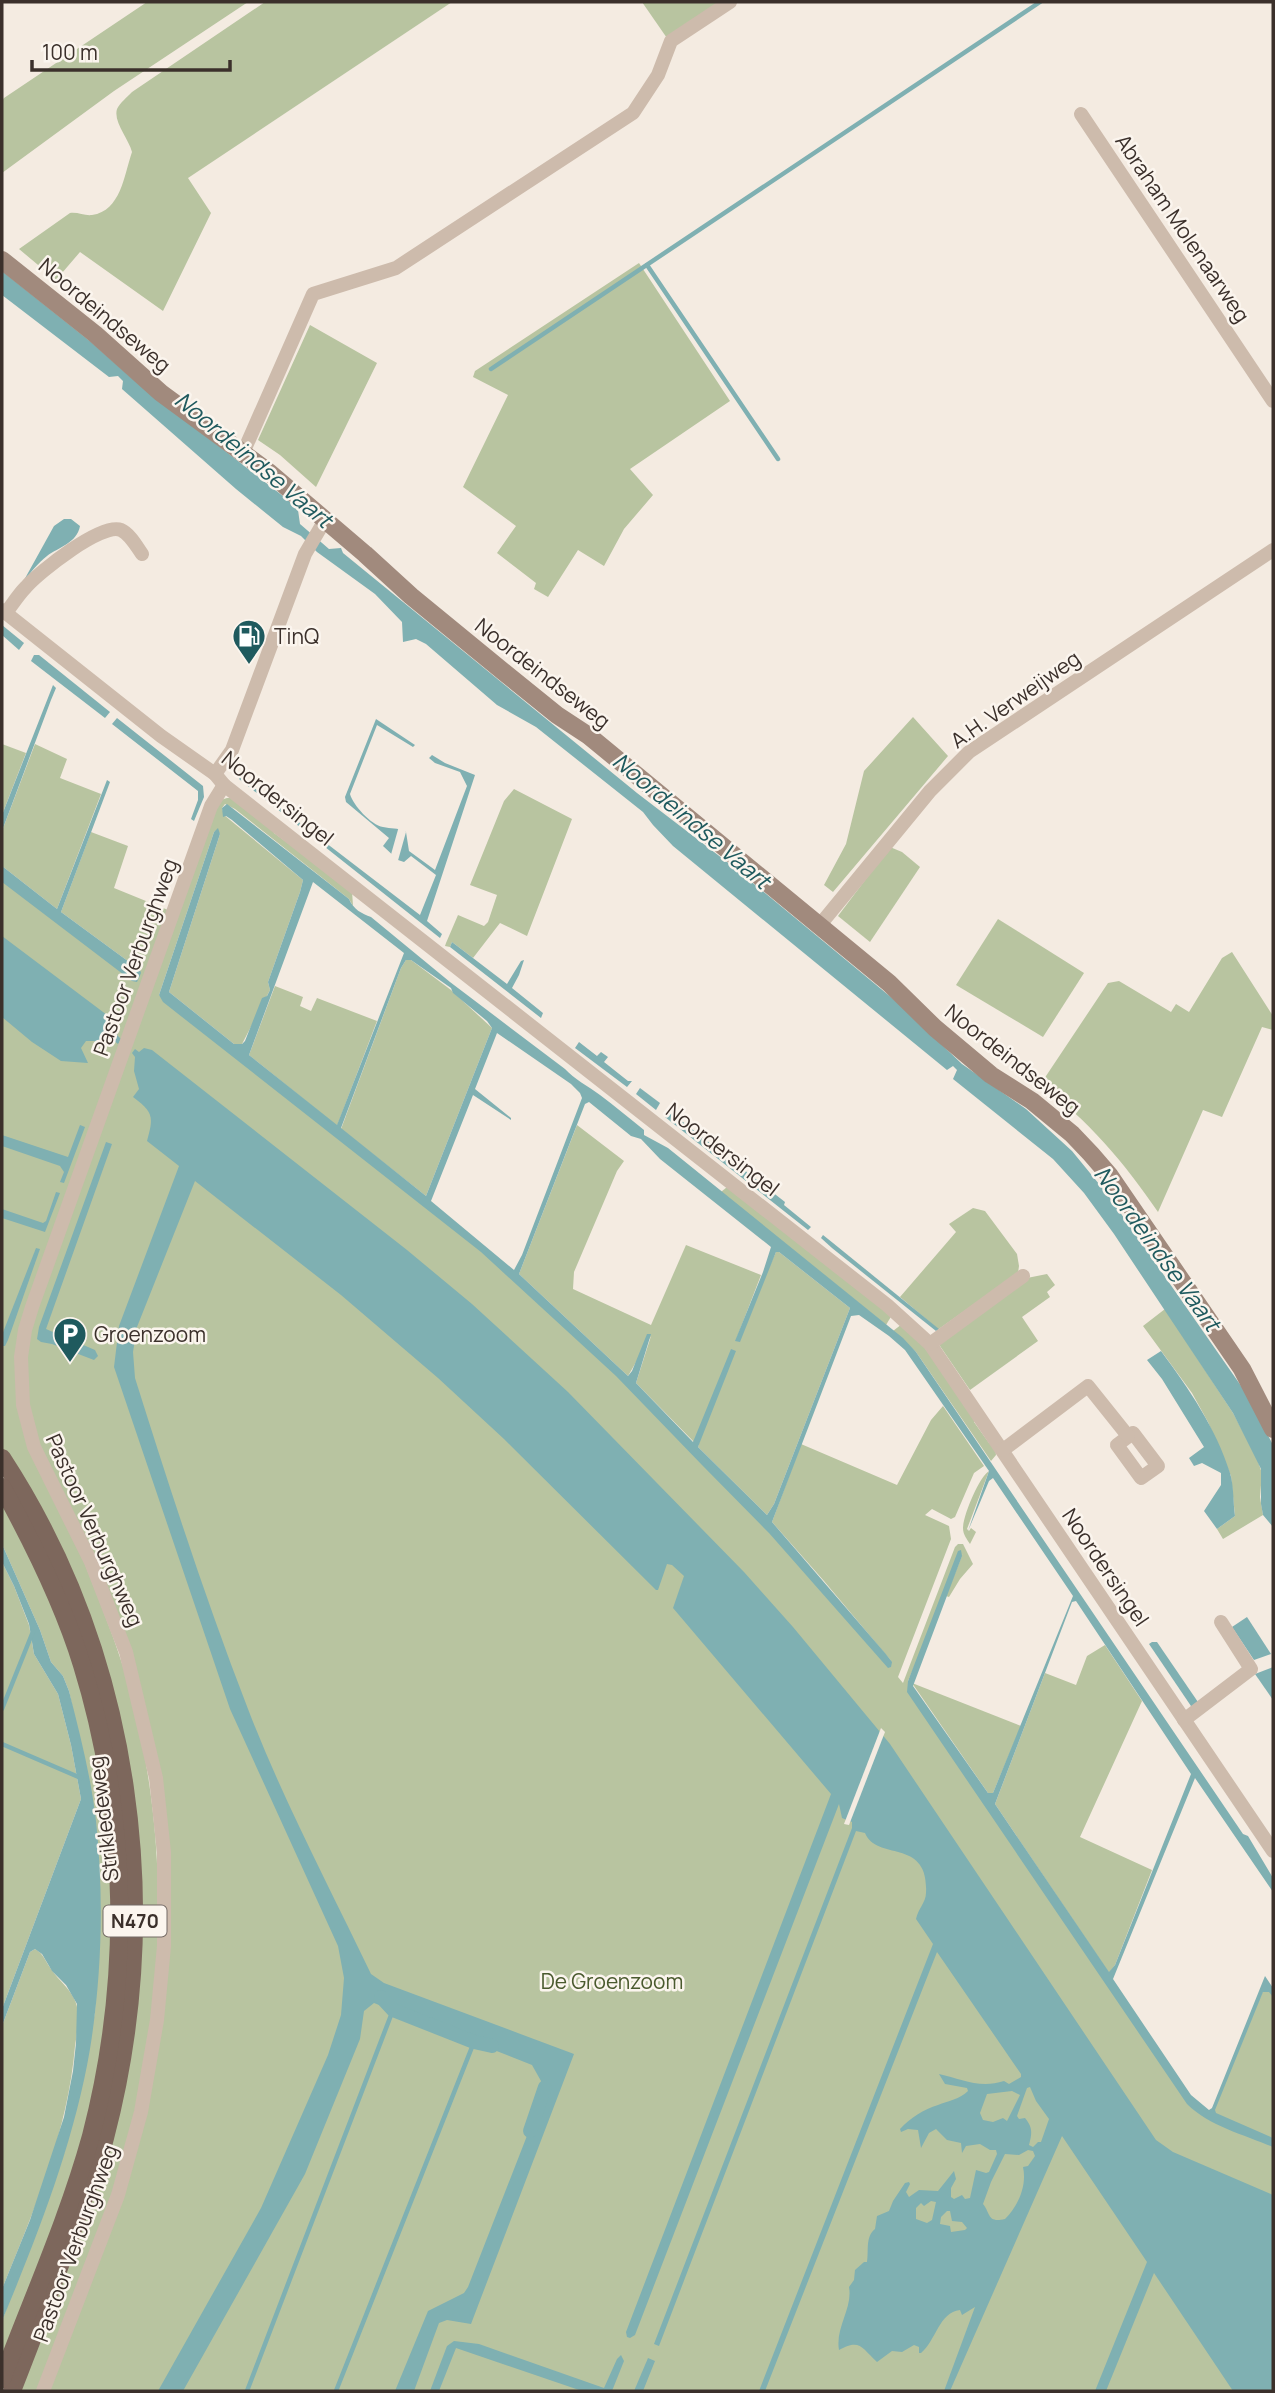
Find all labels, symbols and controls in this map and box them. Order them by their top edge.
scale bar [32,28,229,72]
text: 100 m [42,38,98,66]
street label: Abraham Molenaarweg [1109,128,1257,328]
street label: Noordeindseweg [33,251,177,379]
water label: Noordeindse Vaart [168,384,342,536]
street label: Noordeindseweg [470,611,616,735]
fuel station icon: TinQ [230,617,268,666]
place label: TinQ [274,622,319,650]
street label: A.H. Verweijweg [945,644,1085,754]
street label: Noordersingel [216,744,340,852]
water label: Noordeindse Vaart [606,745,780,897]
street label: Pastoor Verburghweg [86,854,184,1060]
street label: Noordeindseweg [940,997,1086,1121]
street label: Noordersingel [661,1096,785,1202]
water label: Noordeindse Vaart [1087,1159,1230,1339]
parking icon: Groenzoom [51,1315,89,1364]
place label: Groenzoom [94,1320,206,1348]
street label: Pastoor Verburghweg [40,1429,150,1631]
street label: Noordersingel [1056,1503,1156,1631]
street label: Strikledeweg [81,1755,125,1883]
road number: N470 [104,1906,166,1937]
park label: De Groenzoom [541,1967,683,1995]
street label: Pastoor Verburghweg [26,2140,124,2346]

